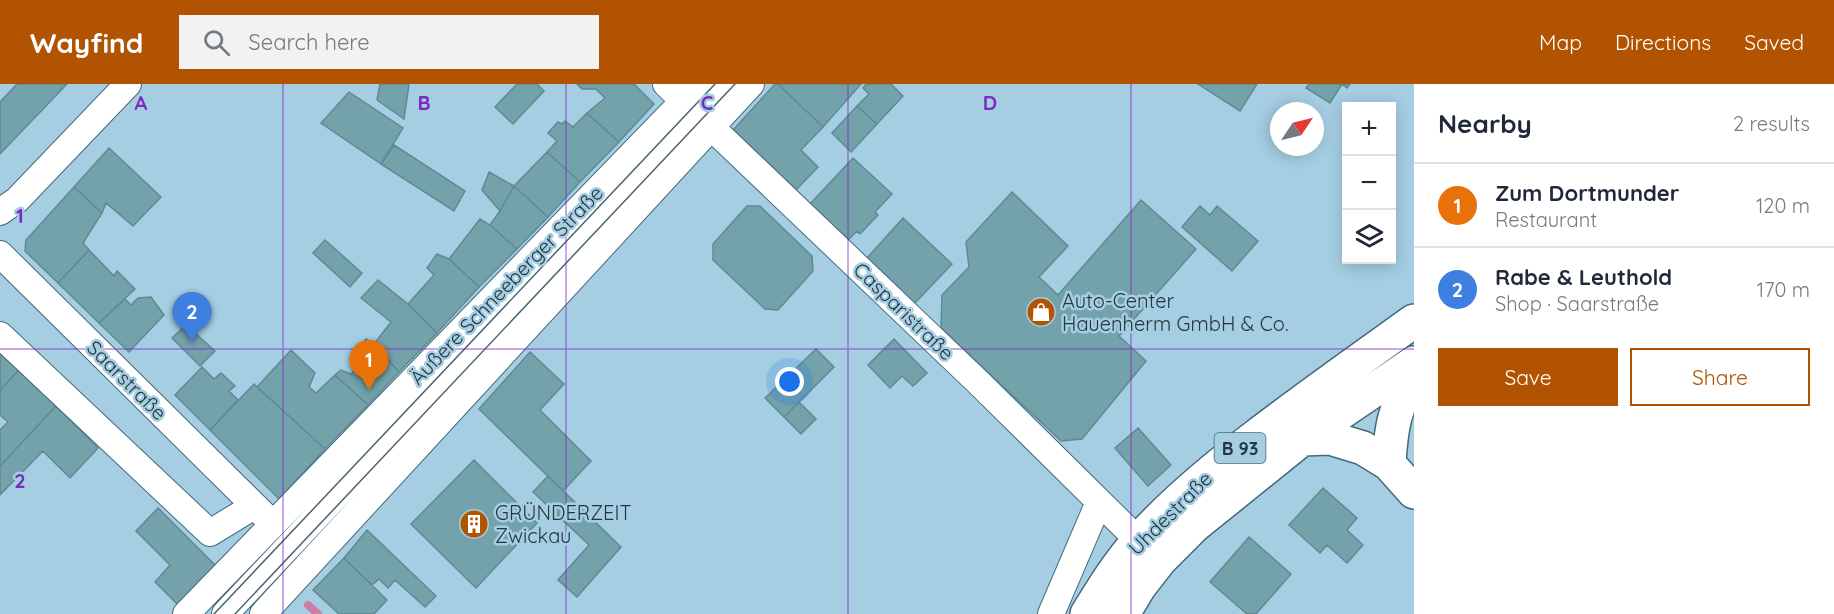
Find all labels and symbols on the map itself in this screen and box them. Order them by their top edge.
text: A [135,90,148,115]
text: B [417,90,431,115]
text: C [701,90,714,115]
text: D [983,90,997,115]
north arrow [1270,102,1324,156]
street label: Äußere Schneeberger Straße [404,180,608,390]
text: 1 [16,203,24,228]
street label: Casparistraße [849,257,959,365]
place label: Auto-Center Hauenherm GmbH & Co. [1062,288,1289,336]
pin: 2 [172,292,212,342]
shop icon: Auto-Center Hauenherm GmbH & Co. [1025,296,1057,328]
street label: Saarstraße [82,335,172,425]
pin: 1 [350,340,388,390]
your location [775,367,804,396]
road number: B 93 [1214,433,1266,463]
street label: Uhdestraße [1123,466,1217,560]
text: 2 [14,468,26,493]
place label: GRÜNDERZEIT Zwickau [495,500,631,548]
building icon: GRÜNDERZEIT Zwickau [458,508,490,540]

